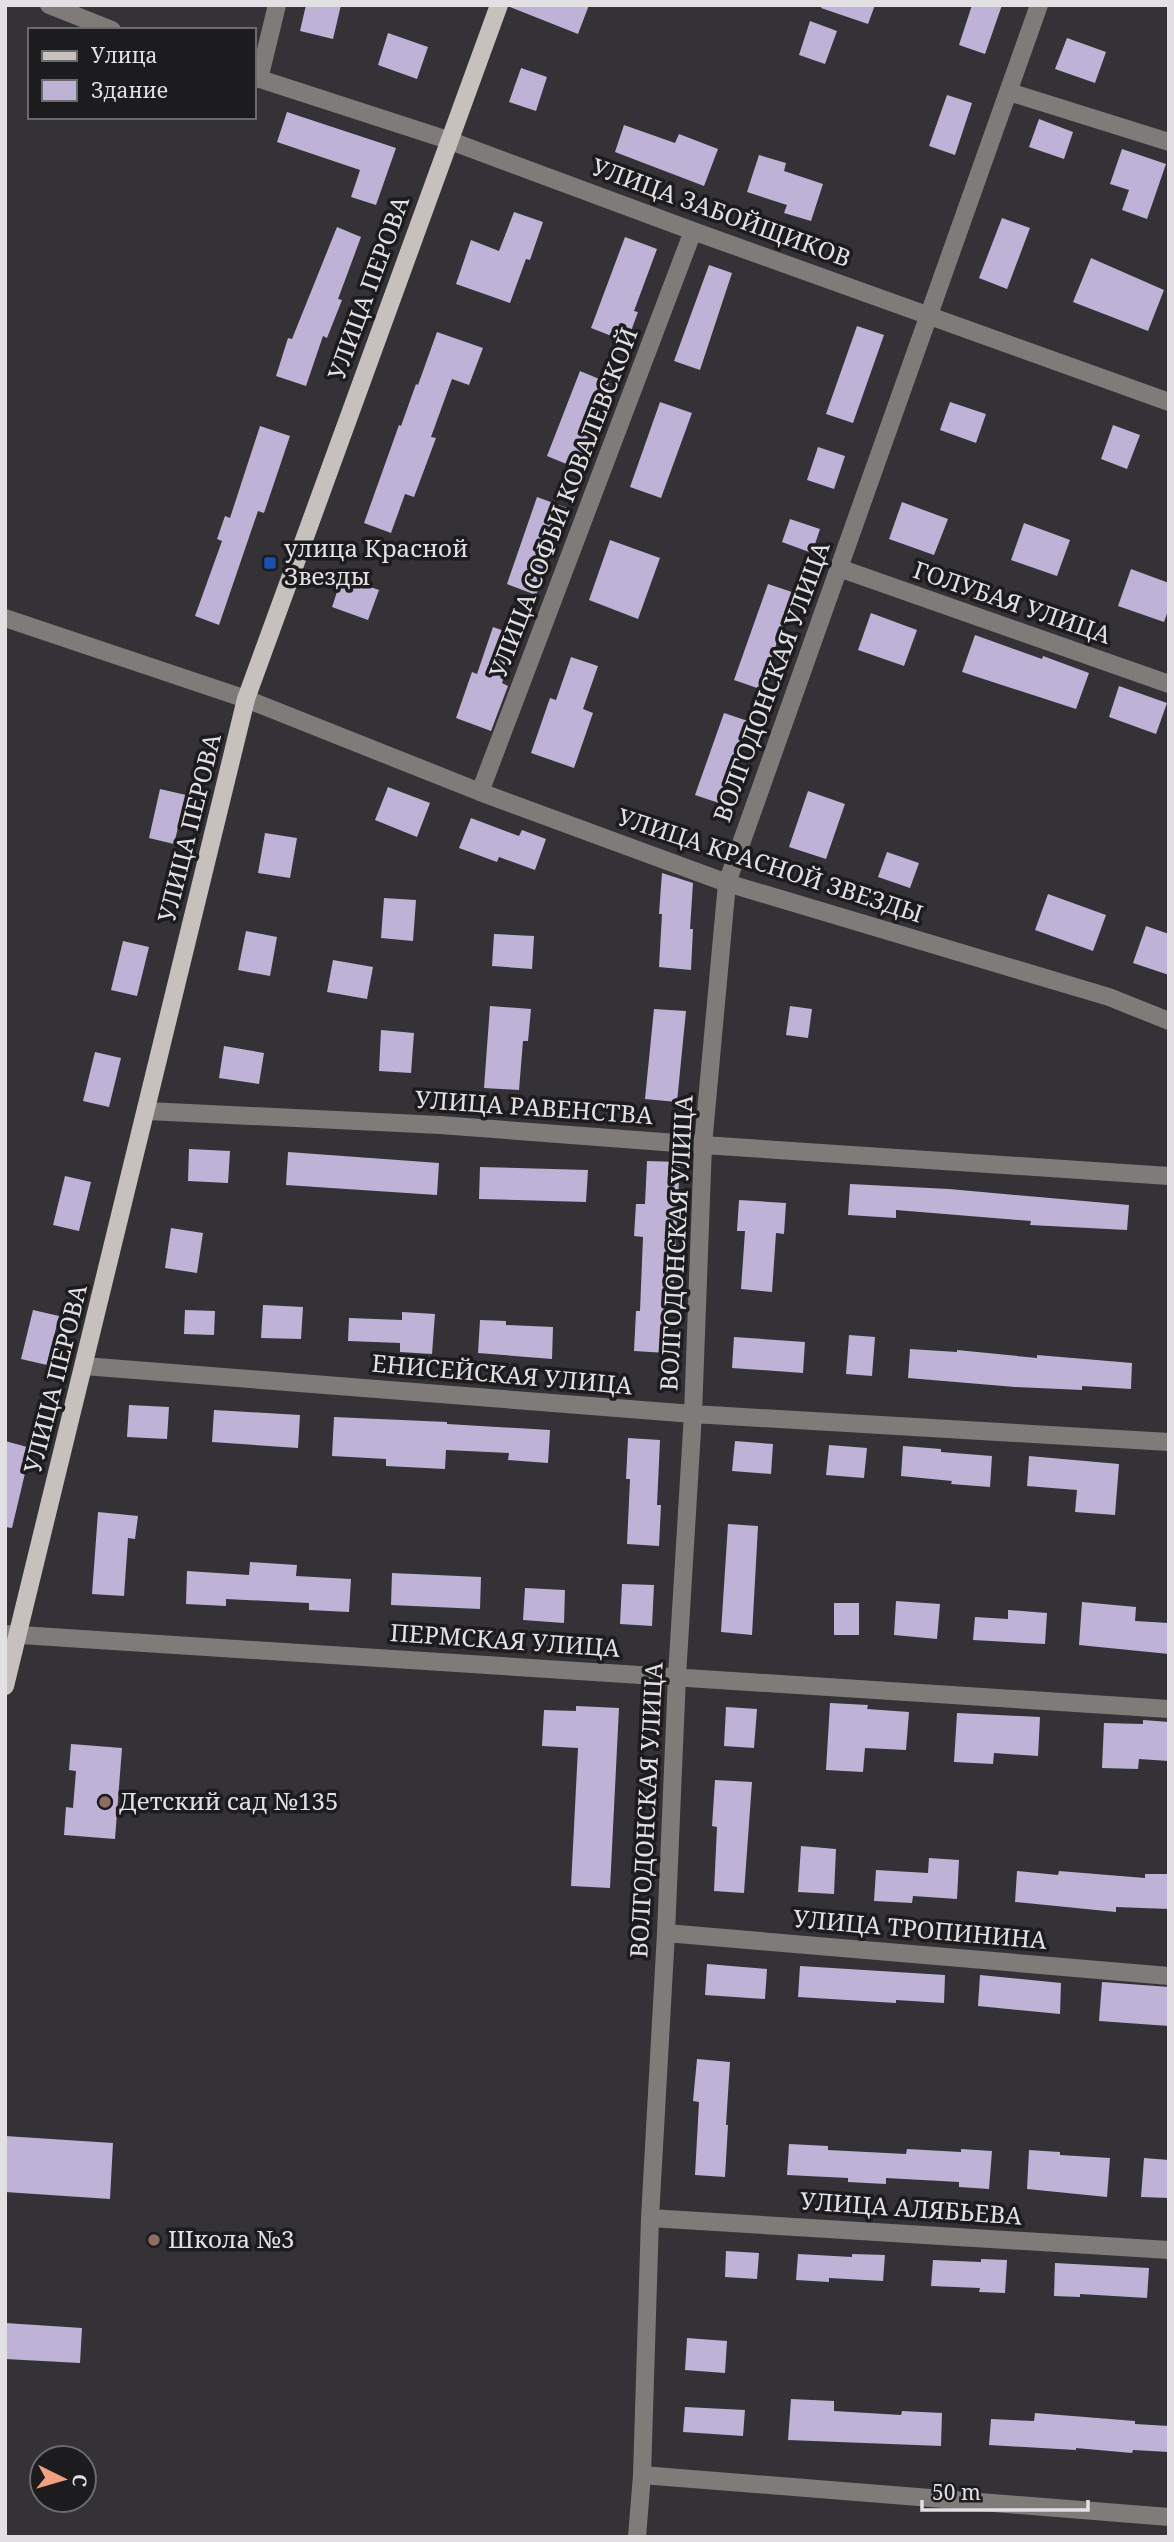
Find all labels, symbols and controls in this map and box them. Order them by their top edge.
legend [28,28,256,119]
text: Улица [91,41,158,69]
text: Здание [91,76,168,104]
street label: УЛИЦА ЗАБОЙЩИКОВ [587,149,856,274]
street label: УЛИЦА ПЕРОВА [319,191,416,384]
street label: УЛИЦА СОФЬИ КОВАЛЕВСКОЙ [480,323,645,682]
place label: улица Красной Звезды [284,531,468,592]
street label: ВОЛГОДОНСКАЯ УЛИЦА [704,537,837,826]
street label: ГОЛУБАЯ УЛИЦА [909,552,1116,651]
marker: улица Красной Звезды [262,555,278,571]
street label: УЛИЦА ПЕРОВА [149,730,228,926]
street label: УЛИЦА КРАСНОЙ ЗВЕЗДЫ [613,800,927,930]
street label: УЛИЦА РАВЕНСТВА [414,1082,654,1131]
street label: ВОЛГОДОНСКАЯ УЛИЦА [651,1094,700,1392]
street label: УЛИЦА ПЕРОВА [15,1281,94,1477]
street label: ЕНИСЕЙСКАЯ УЛИЦА [370,1346,634,1401]
street label: ПЕРМСКАЯ УЛИЦА [389,1615,621,1664]
street label: ВОЛГОДОНСКАЯ УЛИЦА [621,1661,670,1959]
place label: Детский сад №135 [119,1784,338,1817]
marker: Детский сад №135 [97,1794,113,1810]
street label: УЛИЦА ТРОПИНИНА [792,1901,1049,1956]
street label: УЛИЦА АЛЯБЬЕВА [799,2183,1023,2232]
place label: Школа №3 [168,2222,295,2255]
marker: Школа №3 [146,2232,162,2248]
north arrow [28,2444,98,2514]
scale bar [922,2468,1088,2512]
text: С [66,2473,93,2488]
text: 50 m [932,2478,981,2506]

